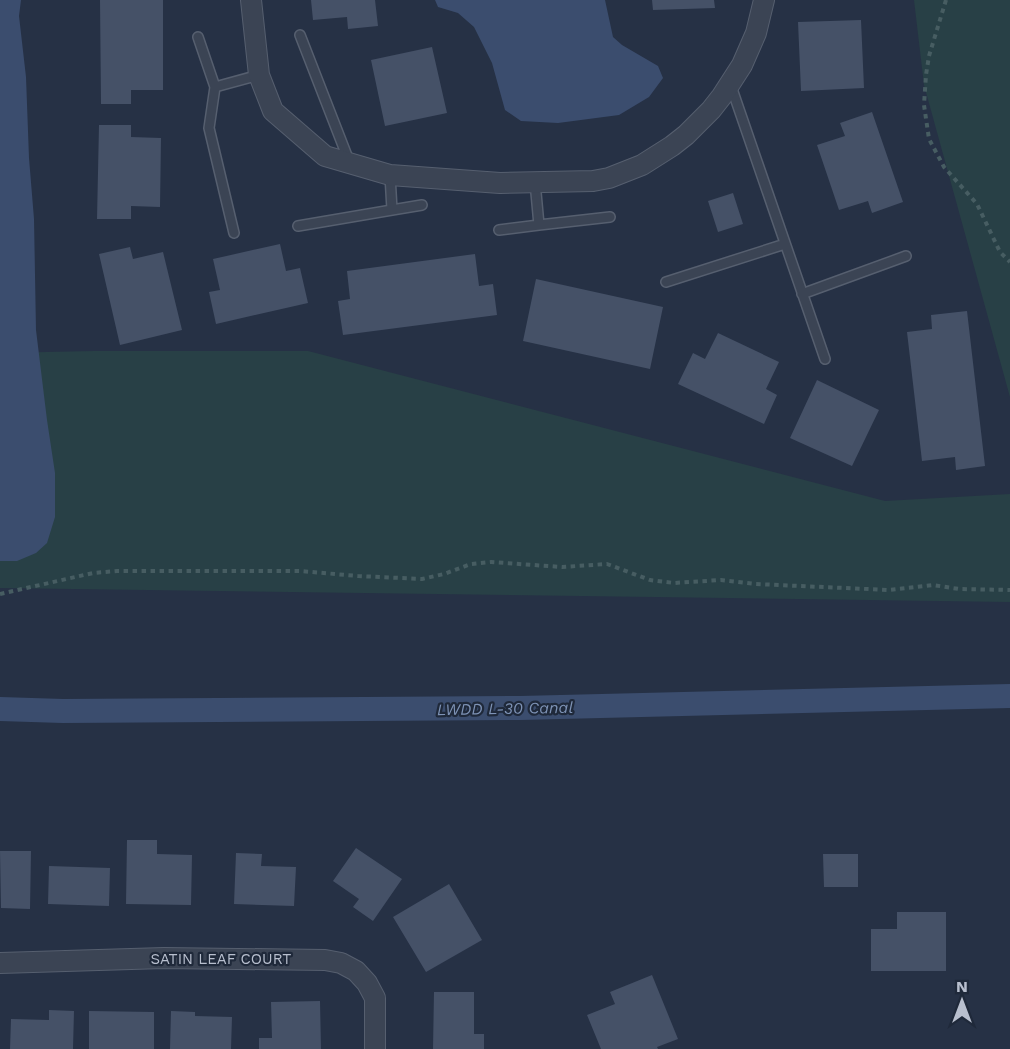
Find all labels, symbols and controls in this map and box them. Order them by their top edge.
water label: LWDD L-30 Canal [437,698,574,719]
street label: SATIN LEAF COURT [151,950,291,968]
north arrow [932,971,992,1031]
text: N [956,977,968,996]

